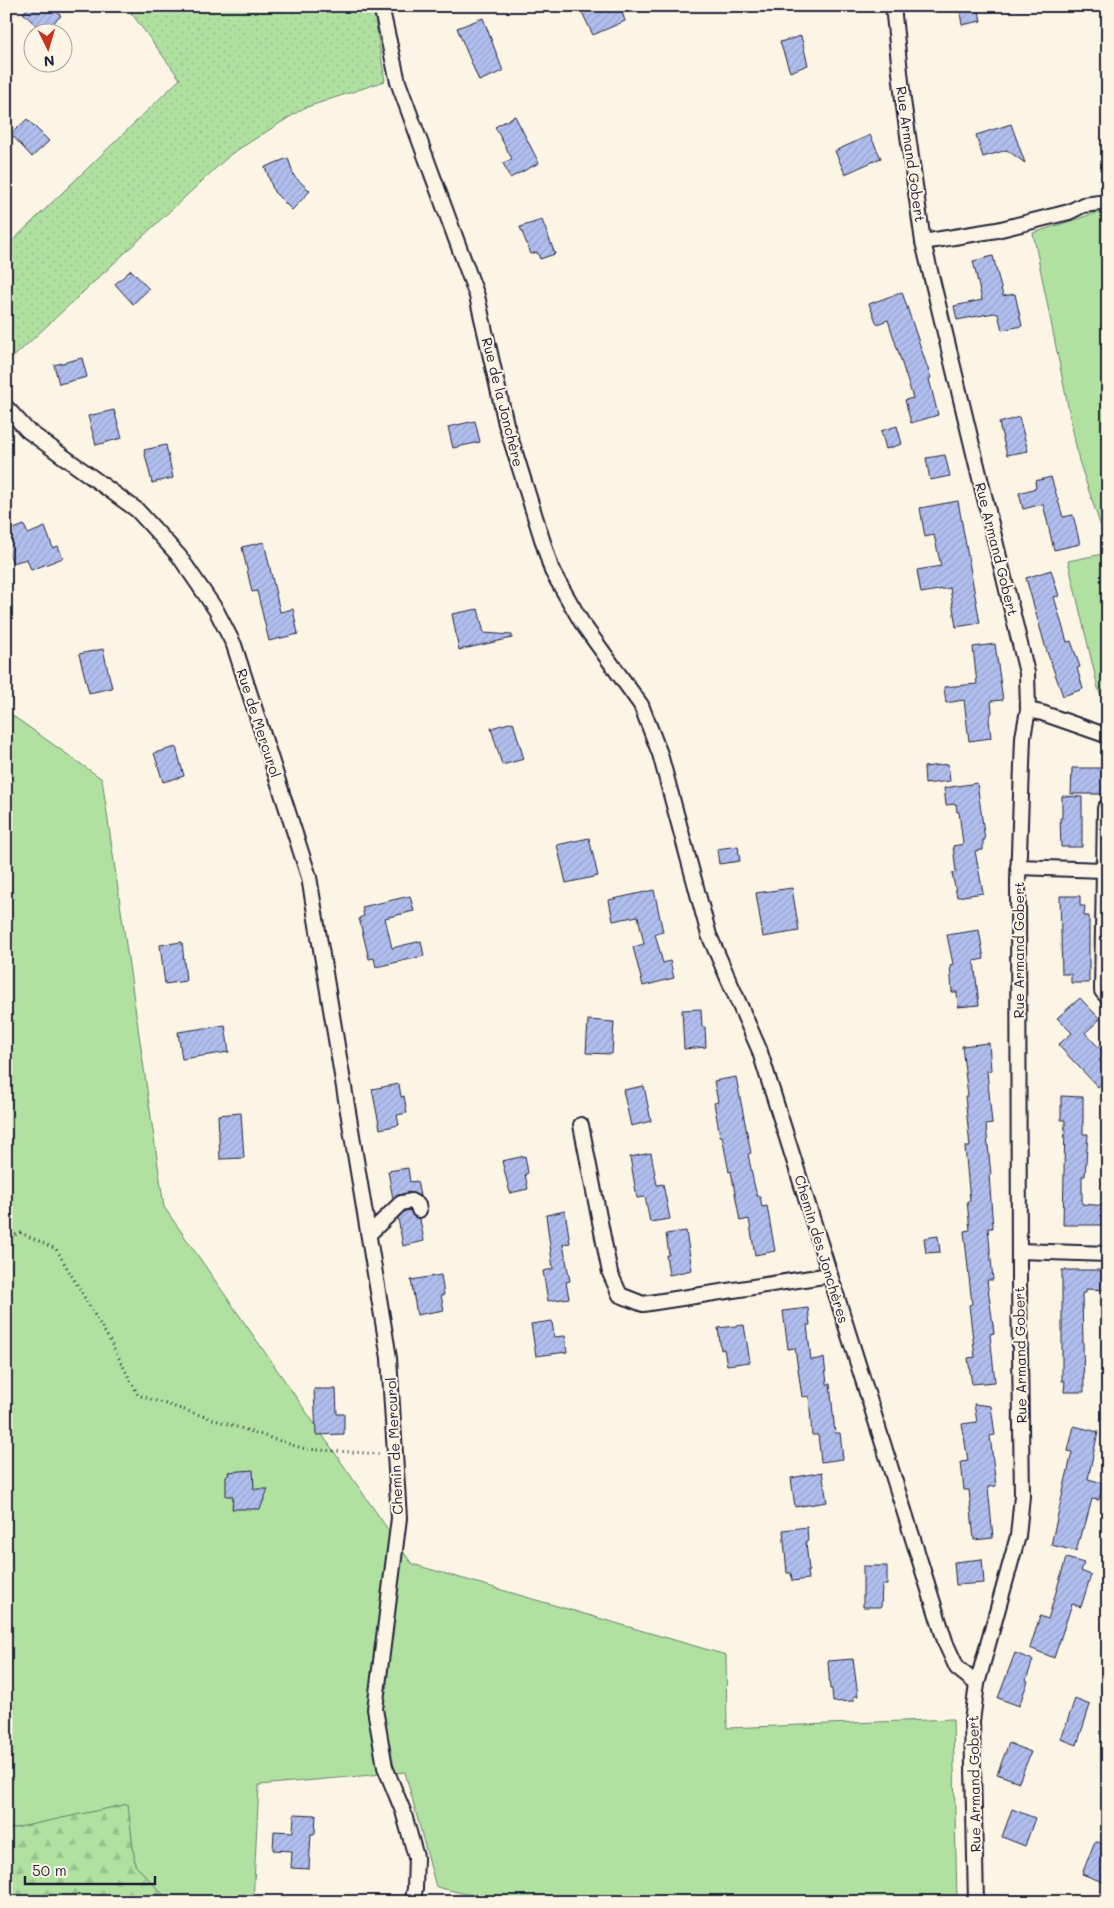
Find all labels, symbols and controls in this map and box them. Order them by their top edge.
north arrow [22,22,72,72]
text: N [43,52,55,71]
street label: Rue Armand Gobert [892,85,930,223]
street label: Rue de la Jonchère [478,335,528,469]
street label: Rue Armand Gobert [971,480,1023,618]
street label: Rue de Mercurol [232,666,286,780]
street label: Rue Armand Gobert [1009,882,1028,1018]
street label: Chemin des Jonchères [790,1173,854,1325]
street label: Rue Armand Gobert [1009,1286,1031,1424]
street label: Chemin de Mercurol [381,1377,407,1515]
street label: Rue Armand Gobert [963,1715,985,1853]
scale bar [25,1853,155,1885]
text: 50 m [32,1860,67,1880]

